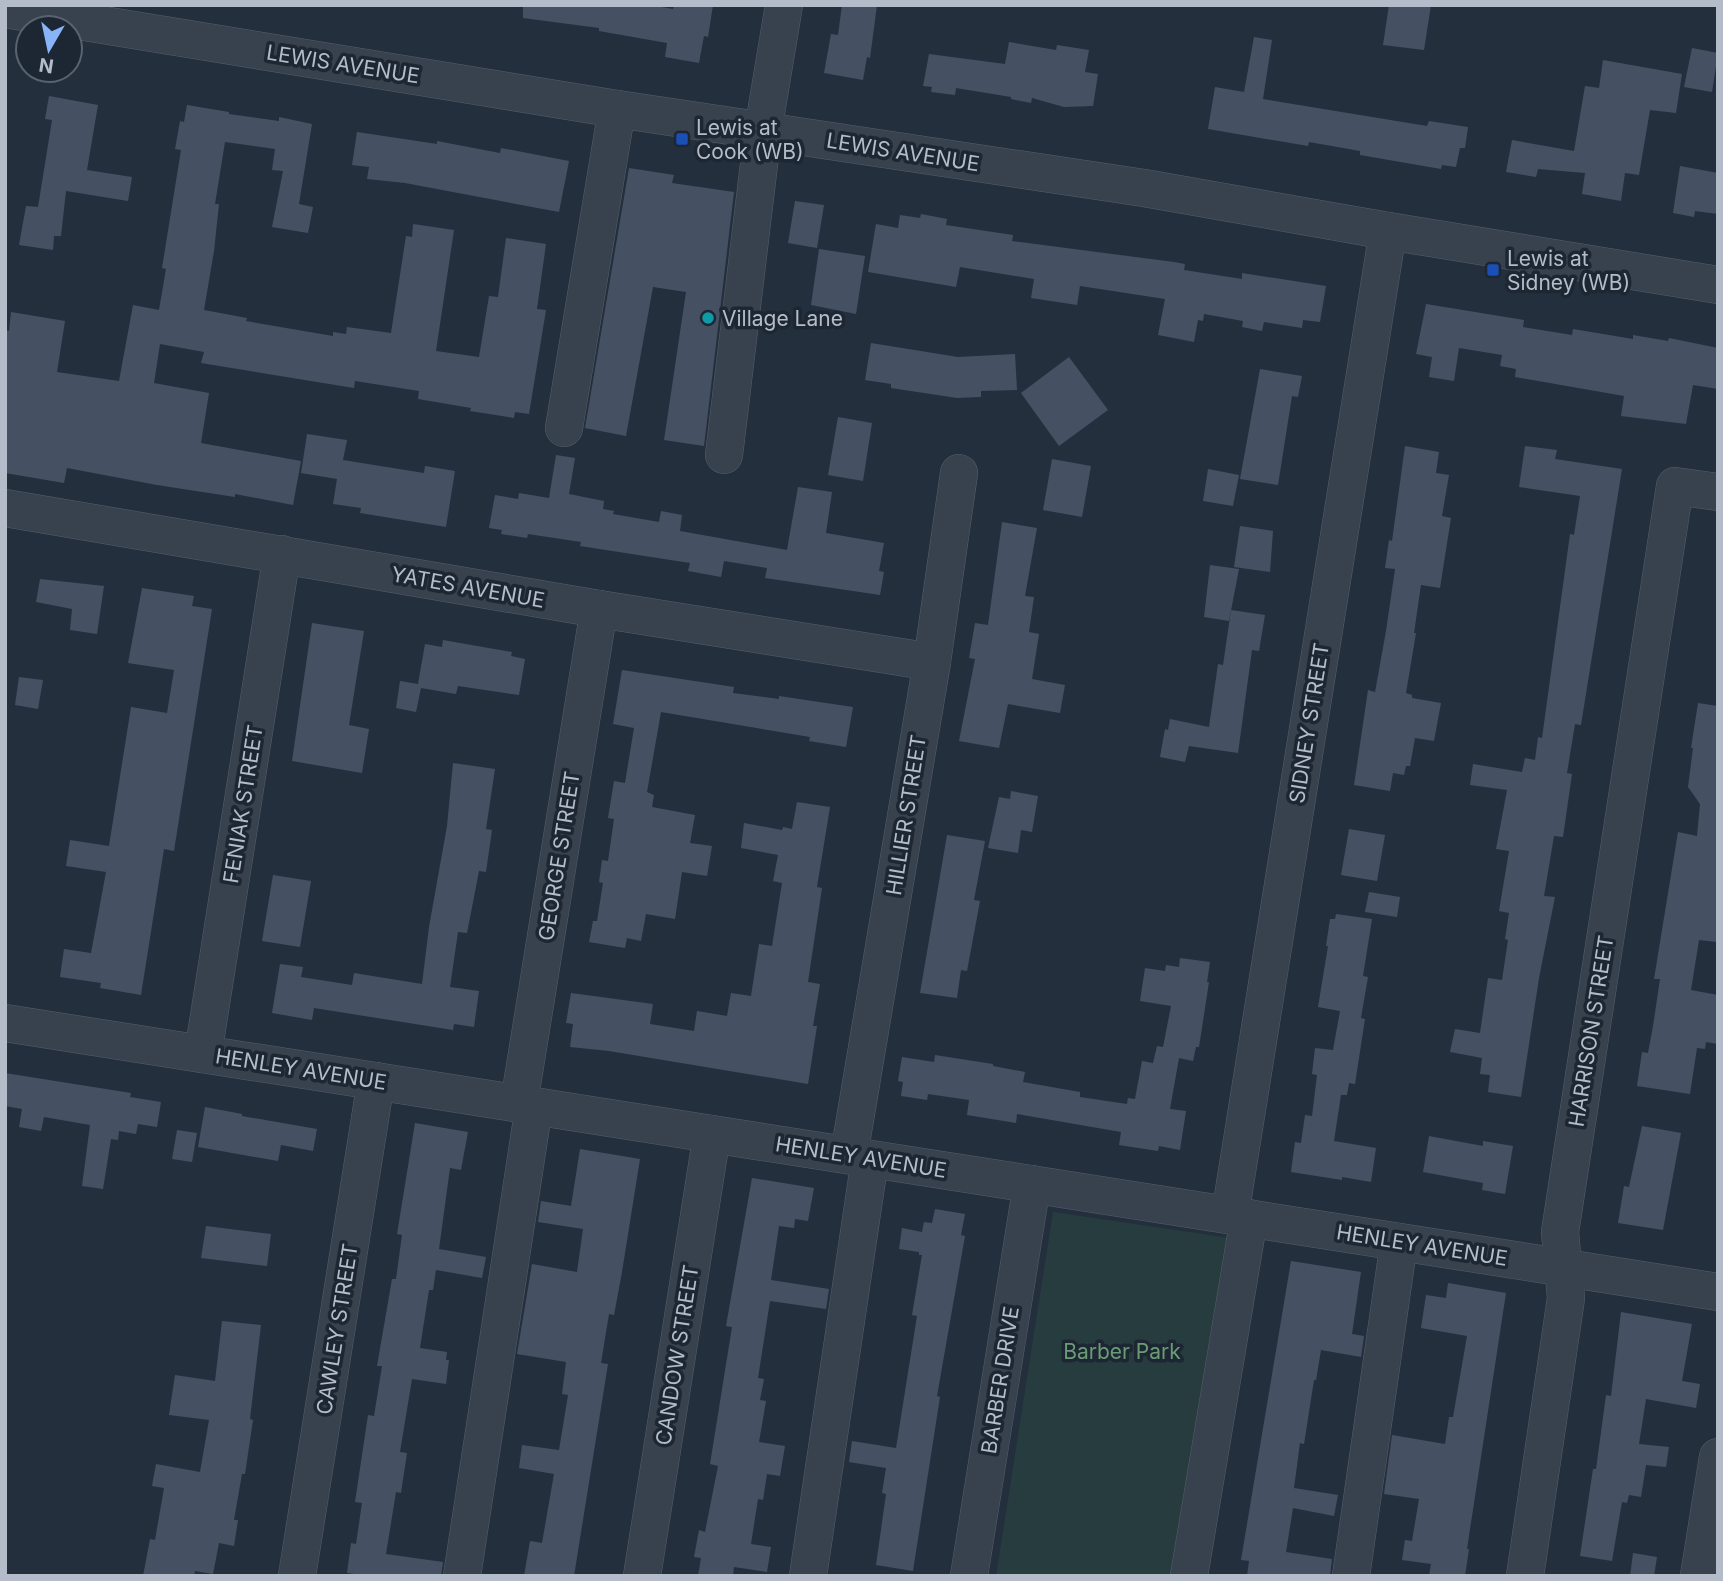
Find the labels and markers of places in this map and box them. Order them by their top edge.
place label: Lewis at Cook (WB) [696,115,804,164]
marker: Lewis at Cook (WB) [674,131,690,147]
place label: Lewis at Sidney (WB) [1507,246,1630,295]
marker: Lewis at Sidney (WB) [1485,262,1501,278]
place label: Village Lane [722,306,843,331]
marker: Village Lane [700,310,716,326]

